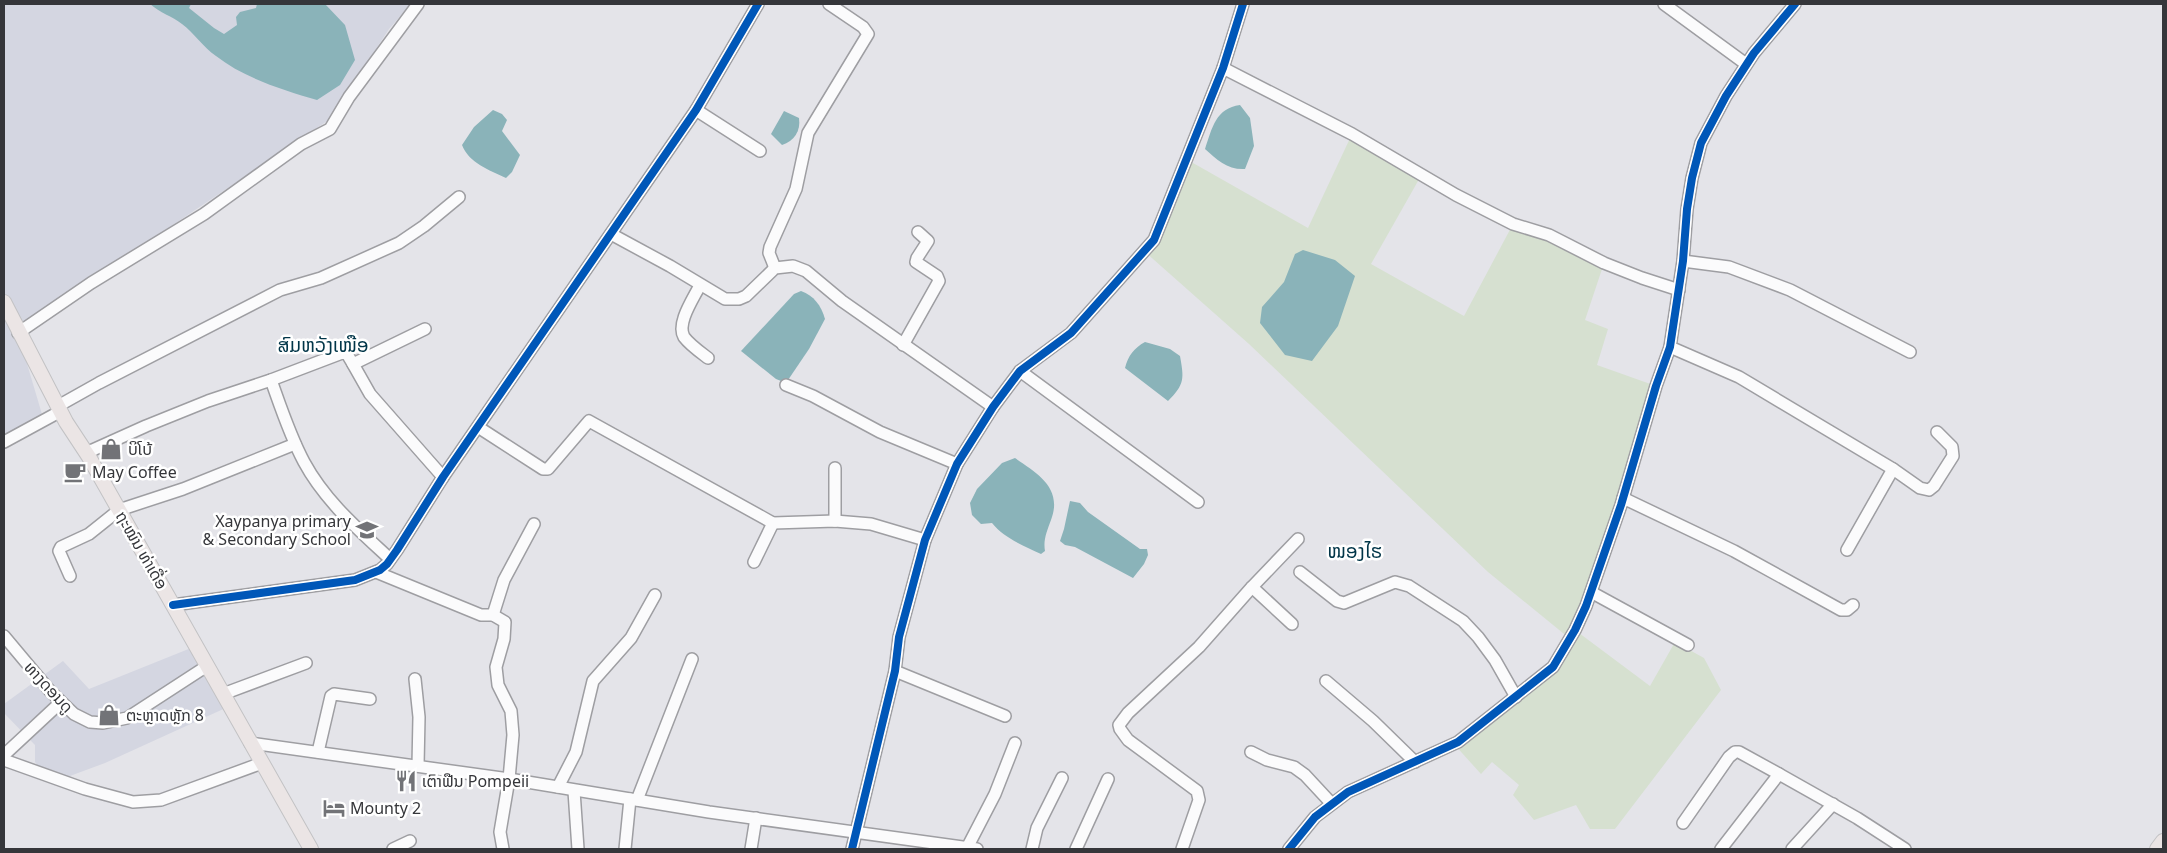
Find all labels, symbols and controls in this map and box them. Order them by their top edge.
district label: ສົມຫວັງເໜືອ [277,332,369,358]
shop icon: ບິໂບ້ [98,436,124,462]
place label: ບິໂບ້ [128,438,153,460]
cafe icon: May Coffee [62,459,88,485]
place label: May Coffee [92,461,177,483]
street label: ຖະໝົນ ທ່າເດື່ອ [111,506,174,593]
place label: Xaypanya primary & Secondary School [202,510,352,550]
school or university icon: Xaypanya primary & Secondary School [354,517,380,543]
district label: ໜອງໄຮ [1327,538,1383,564]
street label: ທາງດອນດູ [20,657,78,717]
shop icon: ຕະຫຼາດຫຼັກ 8 [96,702,122,728]
place label: ຕະຫຼາດຫຼັກ 8 [126,704,204,726]
restaurant icon: ເຕົາຟືນ Pompeii [393,768,419,794]
place label: ເຕົາຟືນ Pompeii [422,770,529,792]
hotel icon: Mounty 2 [321,795,347,821]
place label: Mounty 2 [350,797,421,819]

